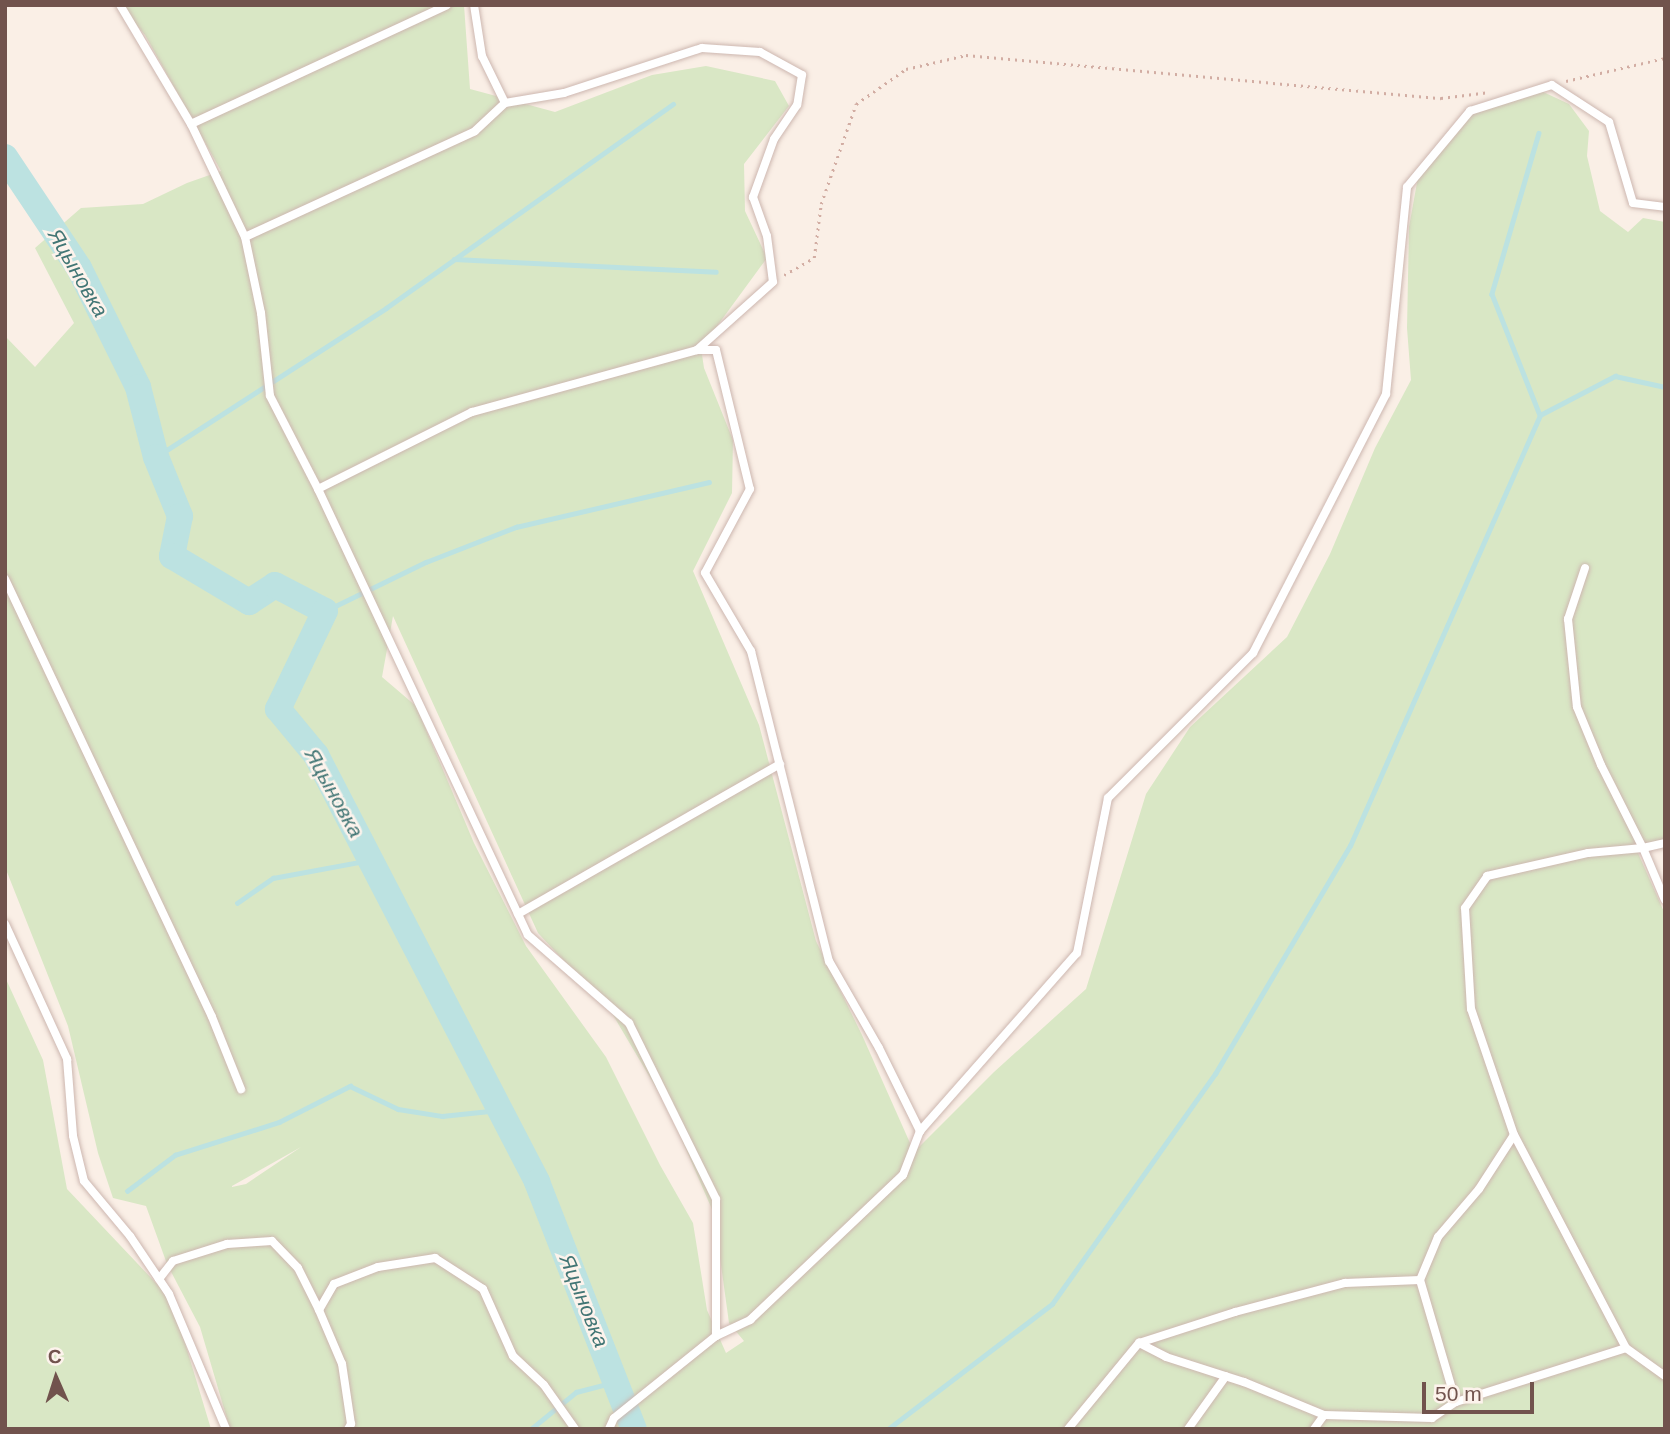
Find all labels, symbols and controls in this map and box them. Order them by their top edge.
water label: Яцыновка [43,224,113,322]
water label: Яцыновка [299,744,369,842]
water label: Яцыновка [554,1251,614,1351]
north arrow [21,1343,91,1413]
text: С [47,1346,62,1367]
scale bar [1425,1368,1537,1412]
text: 50 m [1435,1382,1482,1405]

